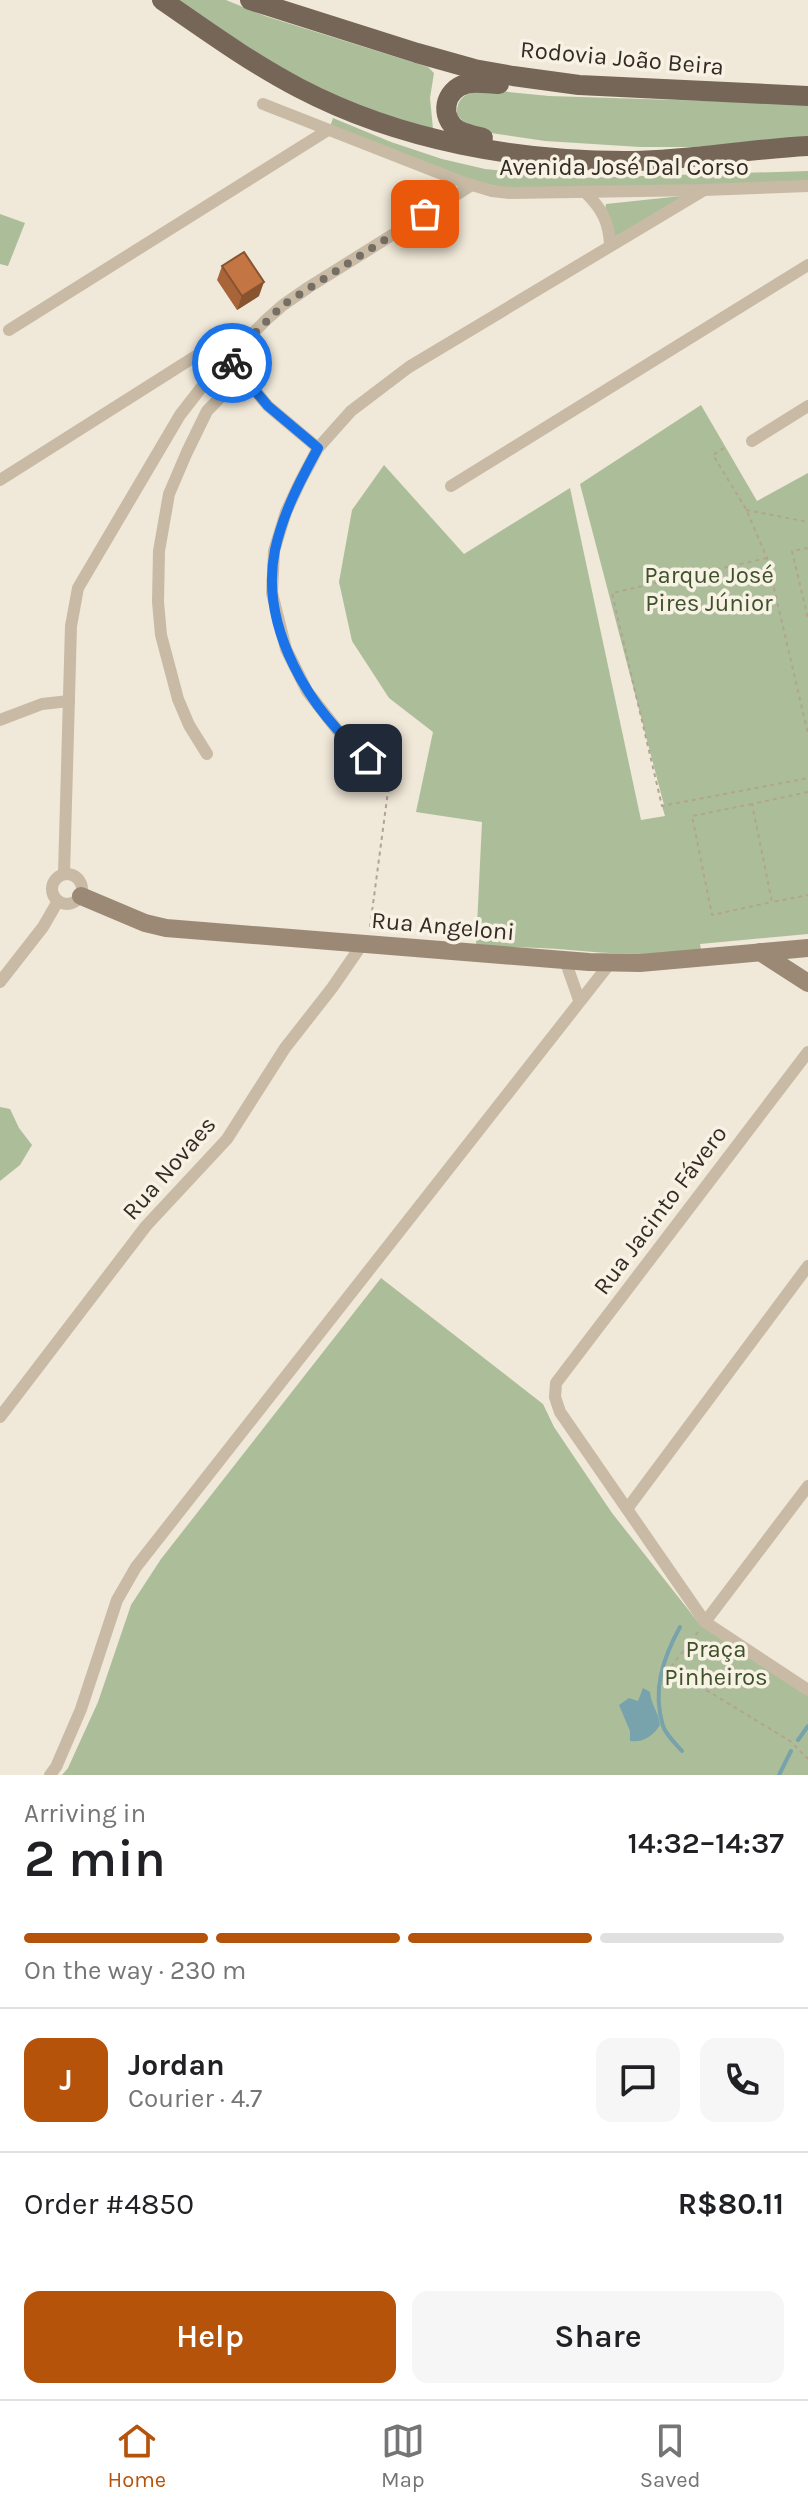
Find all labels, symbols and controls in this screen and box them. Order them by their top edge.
street label: Rodovia João Beira [519,35,725,81]
street label: Avenida José Dal Corso [499,153,749,181]
pin [391,180,459,248]
icon: bag [403,192,447,236]
courier [192,323,272,403]
icon: bike [210,341,254,385]
park label: Parque José Pires Júnior [644,561,774,617]
pin [334,724,402,792]
icon: home [346,736,390,780]
street label: Rua Angeloni [370,906,516,946]
street label: Rua Novaes [116,1111,222,1225]
street label: Rua Jacinto Fávero [587,1120,733,1300]
park label: Praça Pinheiros [664,1635,768,1691]
text: Arriving in [24,1798,146,1829]
text: 14:32–14:37 [628,1825,784,1861]
text: 2 min [24,1828,166,1889]
text: On the way · 230 m [24,1955,246,1986]
button: chat [596,2038,680,2122]
button: phone [700,2038,784,2122]
text: Jordan [128,2047,225,2083]
text: J [59,2062,73,2098]
text: Courier · 4.7 [128,2083,262,2114]
text: Order #4850 [24,2186,194,2222]
text: R$80.11 [678,2186,784,2222]
button: Help [24,2291,396,2383]
button: Share [412,2291,784,2383]
tab: Home [107,2419,166,2493]
tab: Map [381,2419,425,2493]
tab: Saved [640,2419,701,2493]

